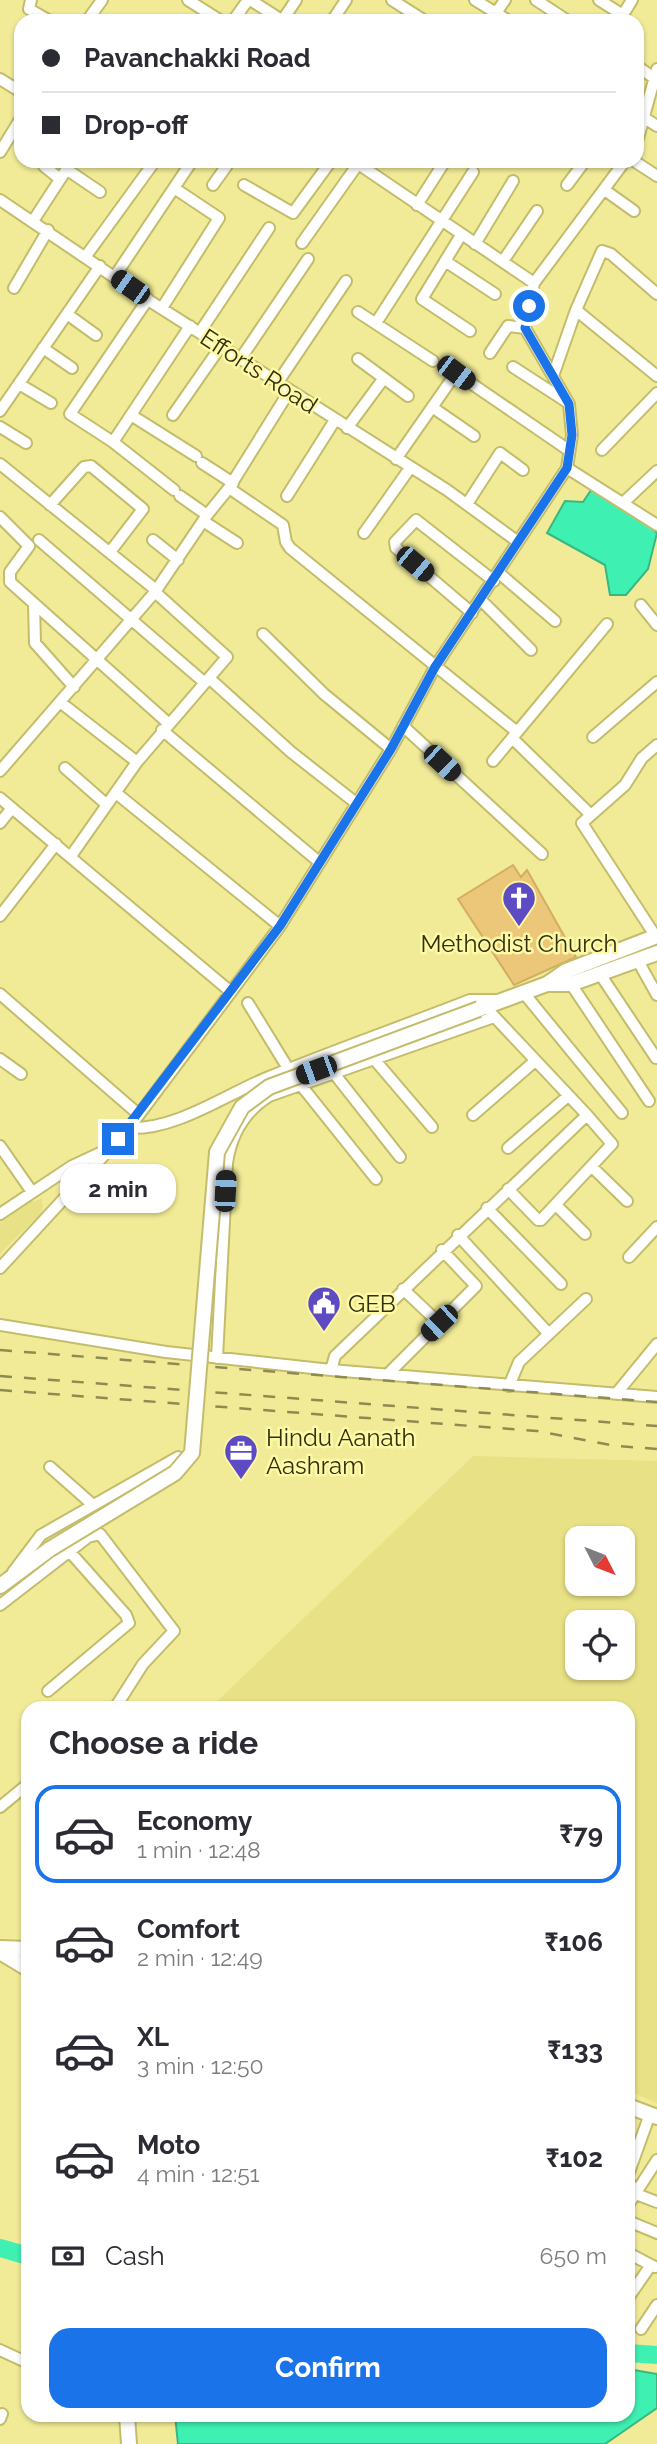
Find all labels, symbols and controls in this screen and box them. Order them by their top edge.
text: Pavanchakki Road [84,43,310,73]
text: Drop-off [84,110,188,140]
car [107,266,154,308]
route start [513,290,545,322]
street label: Efforts Road [195,322,323,420]
car [433,352,480,394]
car [393,542,438,586]
car [420,741,465,785]
church icon: Methodist Church [500,879,538,928]
place label: Methodist Church [421,929,617,958]
car [293,1053,340,1087]
route end [102,1123,134,1155]
callout: 2 min [60,1164,176,1212]
car [214,1169,237,1213]
text: 2 min [88,1175,148,1202]
public building icon: GEB [305,1284,343,1333]
place label: GEB [348,1289,396,1318]
car [417,1301,462,1345]
place label: Hindu Aanath Aashram [266,1423,416,1480]
office icon: Hindu Aanath Aashram [222,1432,260,1481]
north arrow [565,1526,635,1596]
map controls [565,1526,635,1680]
button: locate [565,1610,635,1680]
text: Choose a ride [49,1724,258,1761]
icon: car [53,1803,116,1866]
text: Economy [137,1806,252,1836]
text: ₹79 [559,1819,603,1849]
text: 1 min · 12:48 [137,1836,261,1863]
icon: car [53,1911,116,1974]
text: Comfort [137,1914,240,1944]
text: ₹106 [544,1927,603,1957]
text: 2 min · 12:49 [137,1944,263,1971]
icon: car [53,2019,116,2082]
text: XL [137,2022,169,2052]
text: ₹133 [547,2035,603,2065]
text: 3 min · 12:50 [137,2052,264,2079]
icon: car [53,2127,116,2190]
text: Moto [137,2130,200,2160]
text: ₹102 [546,2143,603,2173]
text: 4 min · 12:51 [137,2160,260,2187]
icon: cash [49,2237,87,2275]
text: Cash [105,2241,165,2271]
text: 650 m [540,2242,607,2269]
button: Confirm [49,2328,607,2408]

